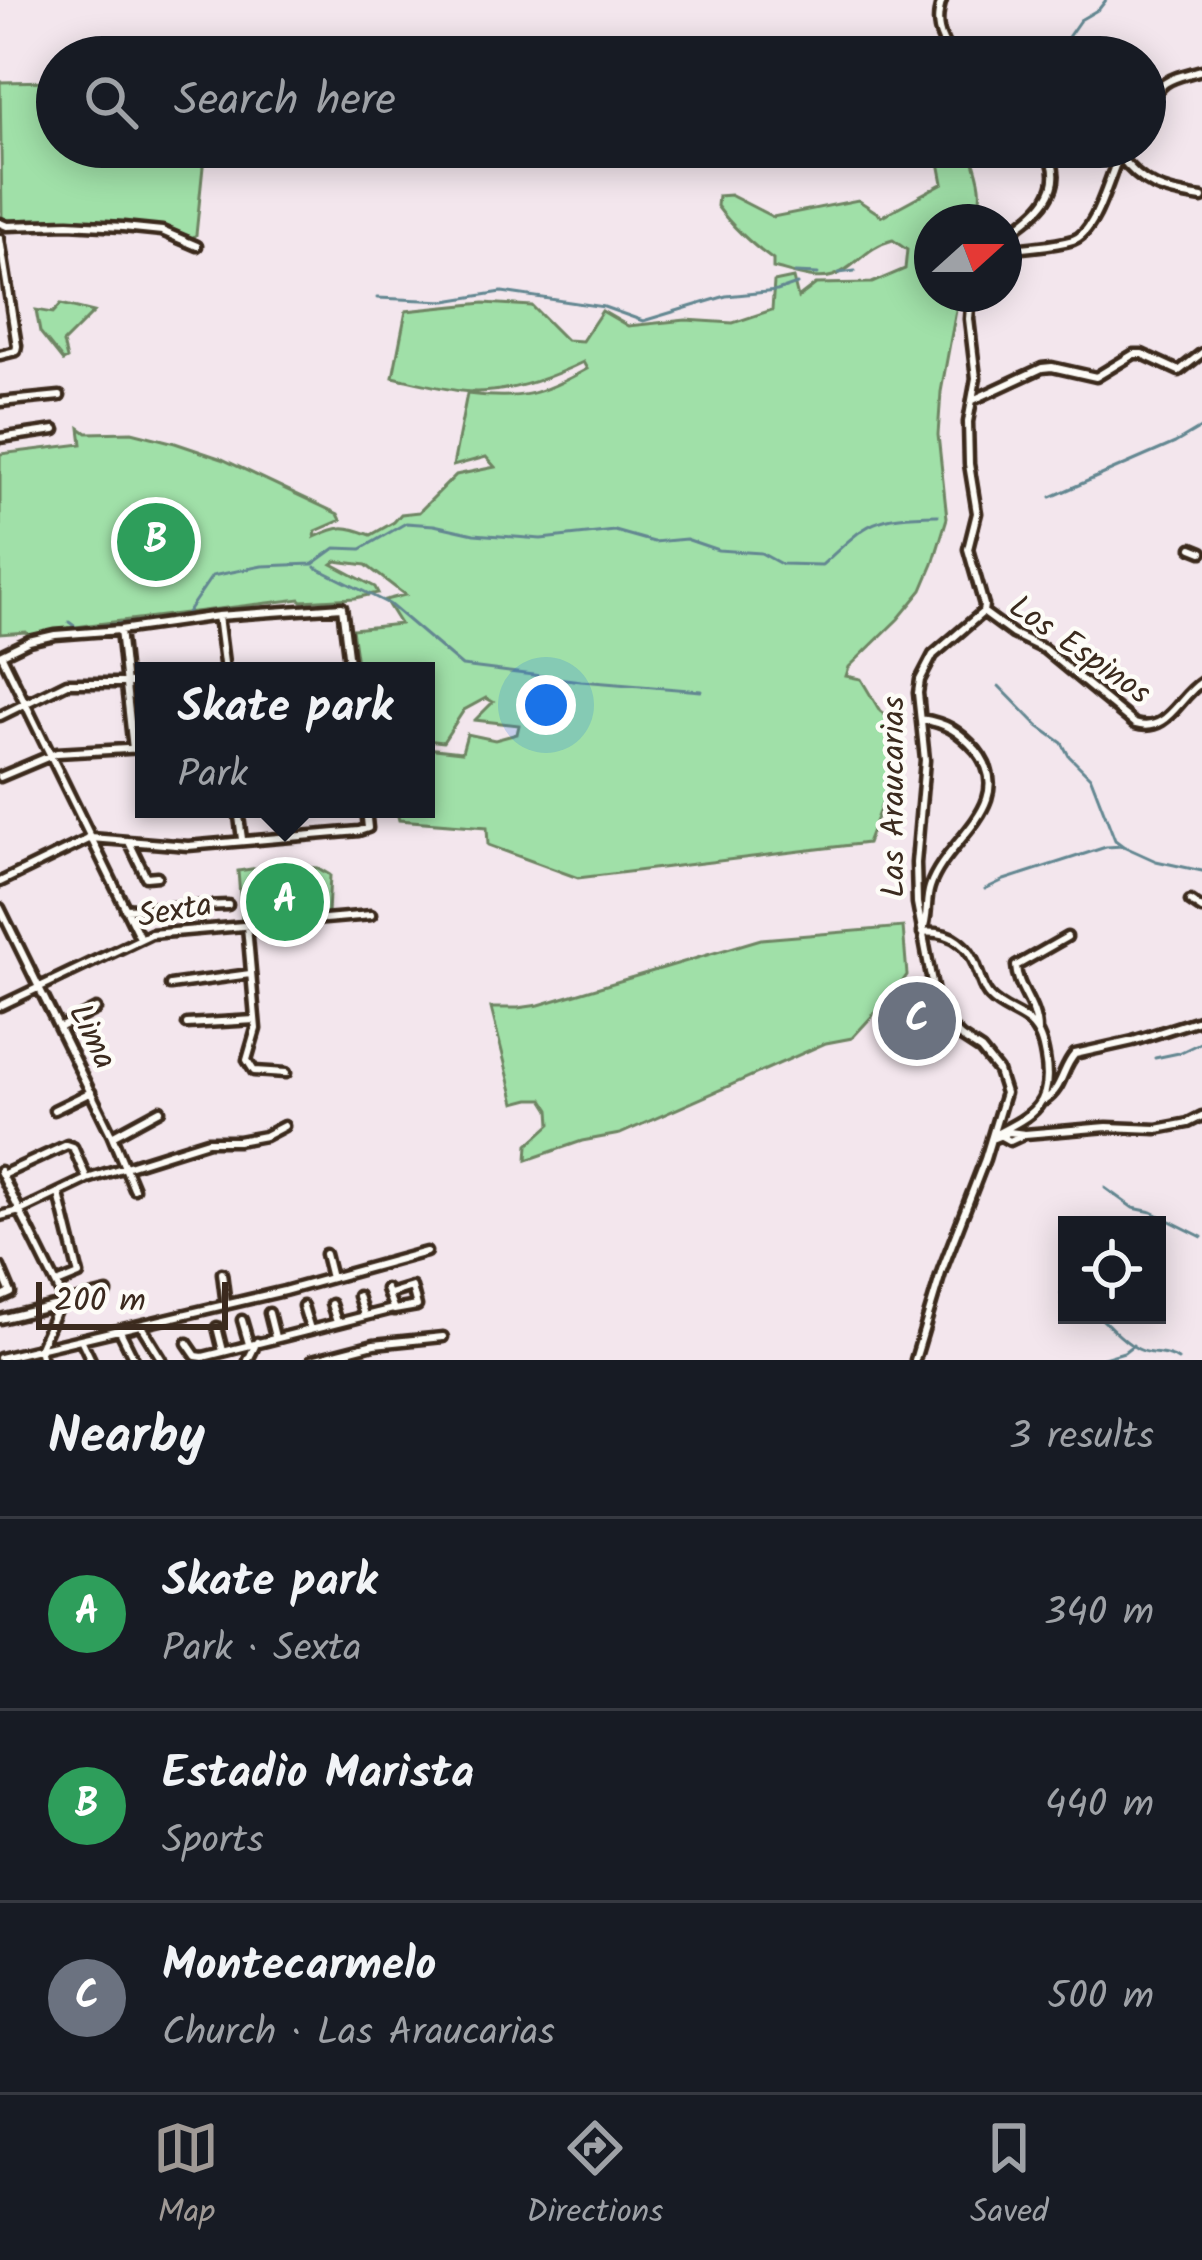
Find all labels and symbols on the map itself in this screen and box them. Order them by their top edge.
north arrow [914,204,1022,312]
pin: B [117,497,195,587]
street label: Los Espinos [997,582,1161,720]
your location [516,675,576,735]
street label: Las Araucarias [869,696,922,898]
pin: A [246,857,324,947]
street label: Sexta [134,879,216,945]
pin: C [878,976,956,1066]
street label: Lima [52,995,130,1079]
scale bar [36,1276,228,1329]

